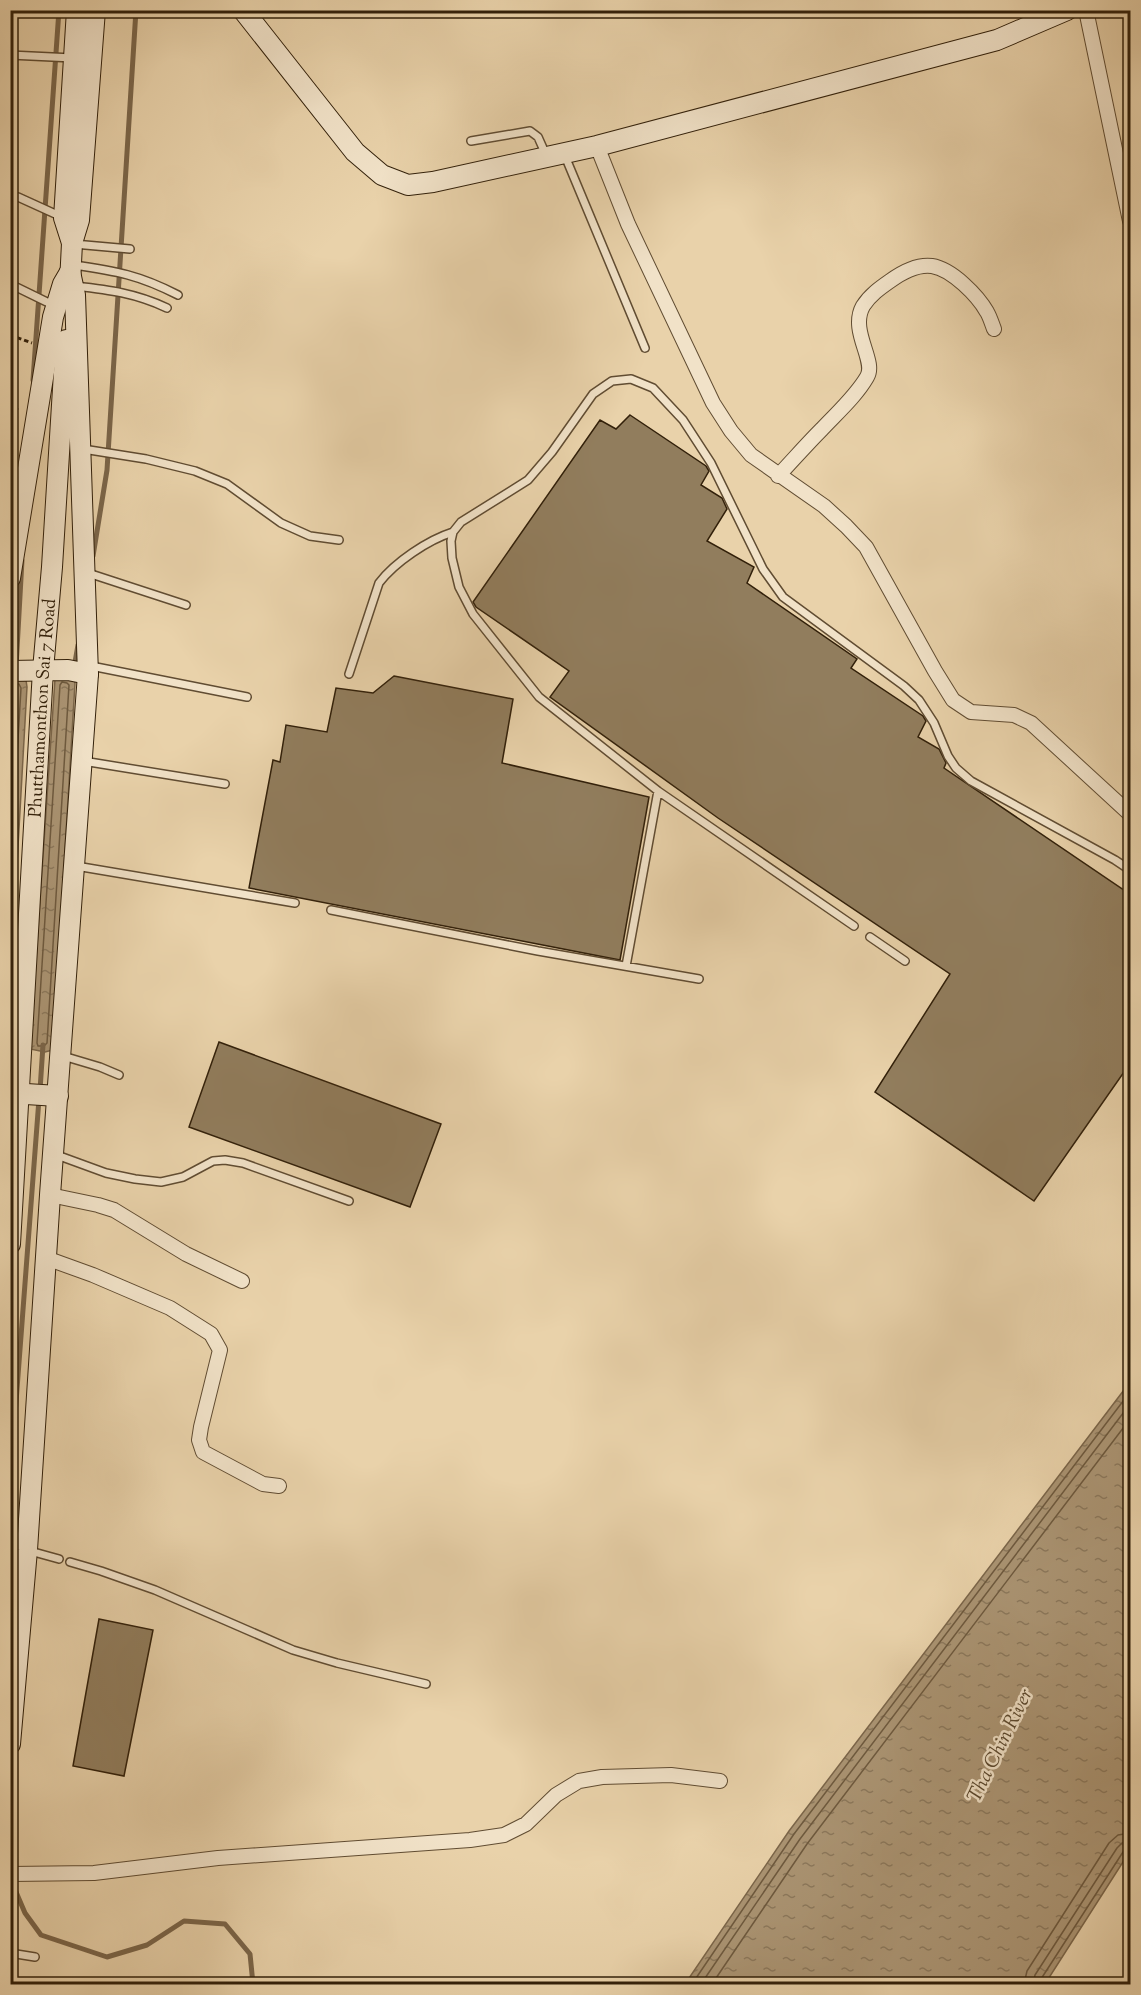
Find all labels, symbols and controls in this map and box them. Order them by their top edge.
street label: Phutthamonthon Sai 7 Road [24,598,64,818]
water label: Tha Chin River [961,1684,1041,1808]

